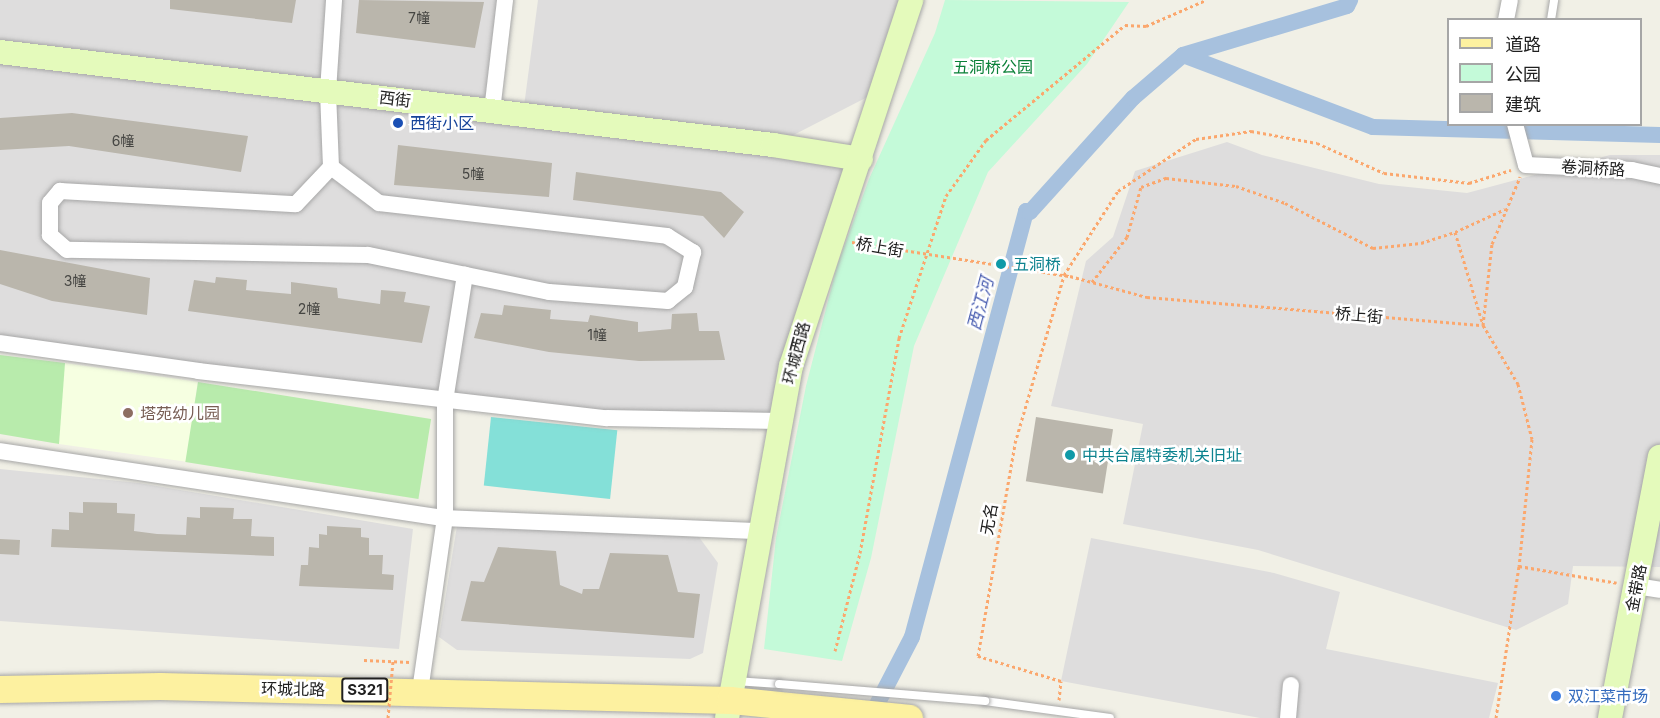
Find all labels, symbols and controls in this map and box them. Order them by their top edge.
house number: 7幢 [408,10,430,26]
legend [1447,18,1642,126]
text: 道路 [1505,34,1541,55]
park label: 五洞桥公园 [953,57,1033,77]
text: 公园 [1505,64,1541,85]
street label: 西街 [378,88,412,110]
text: 建筑 [1505,94,1541,115]
place label: 西街小区 [410,113,474,133]
marker: 西街小区 [391,116,405,130]
house number: 6幢 [112,133,134,149]
street label: 卷洞桥路 [1561,157,1625,179]
house number: 5幢 [462,166,484,182]
street label: 桥上街 [855,233,905,261]
place label: 五洞桥 [1013,254,1061,274]
marker: 五洞桥 [994,257,1008,271]
house number: 3幢 [64,273,86,289]
water label: 西江河 [964,275,998,333]
house number: 2幢 [298,301,320,317]
street label: 桥上街 [1334,303,1384,327]
street label: 环城西路 [778,320,814,386]
house number: 1幢 [587,327,607,343]
place label: 塔苑幼儿园 [140,403,220,423]
marker: 塔苑幼儿园 [121,406,135,420]
place label: 中共台属特委机关旧址 [1082,445,1242,465]
marker: 中共台属特委机关旧址 [1063,448,1077,462]
street label: 无名 [977,502,1001,536]
street label: 金带路 [1622,563,1650,613]
road number: S321 [341,678,389,702]
street label: 环城北路 [261,679,325,699]
place label: 双江菜市场 [1568,686,1648,706]
marker: 双江菜市场 [1549,689,1563,703]

